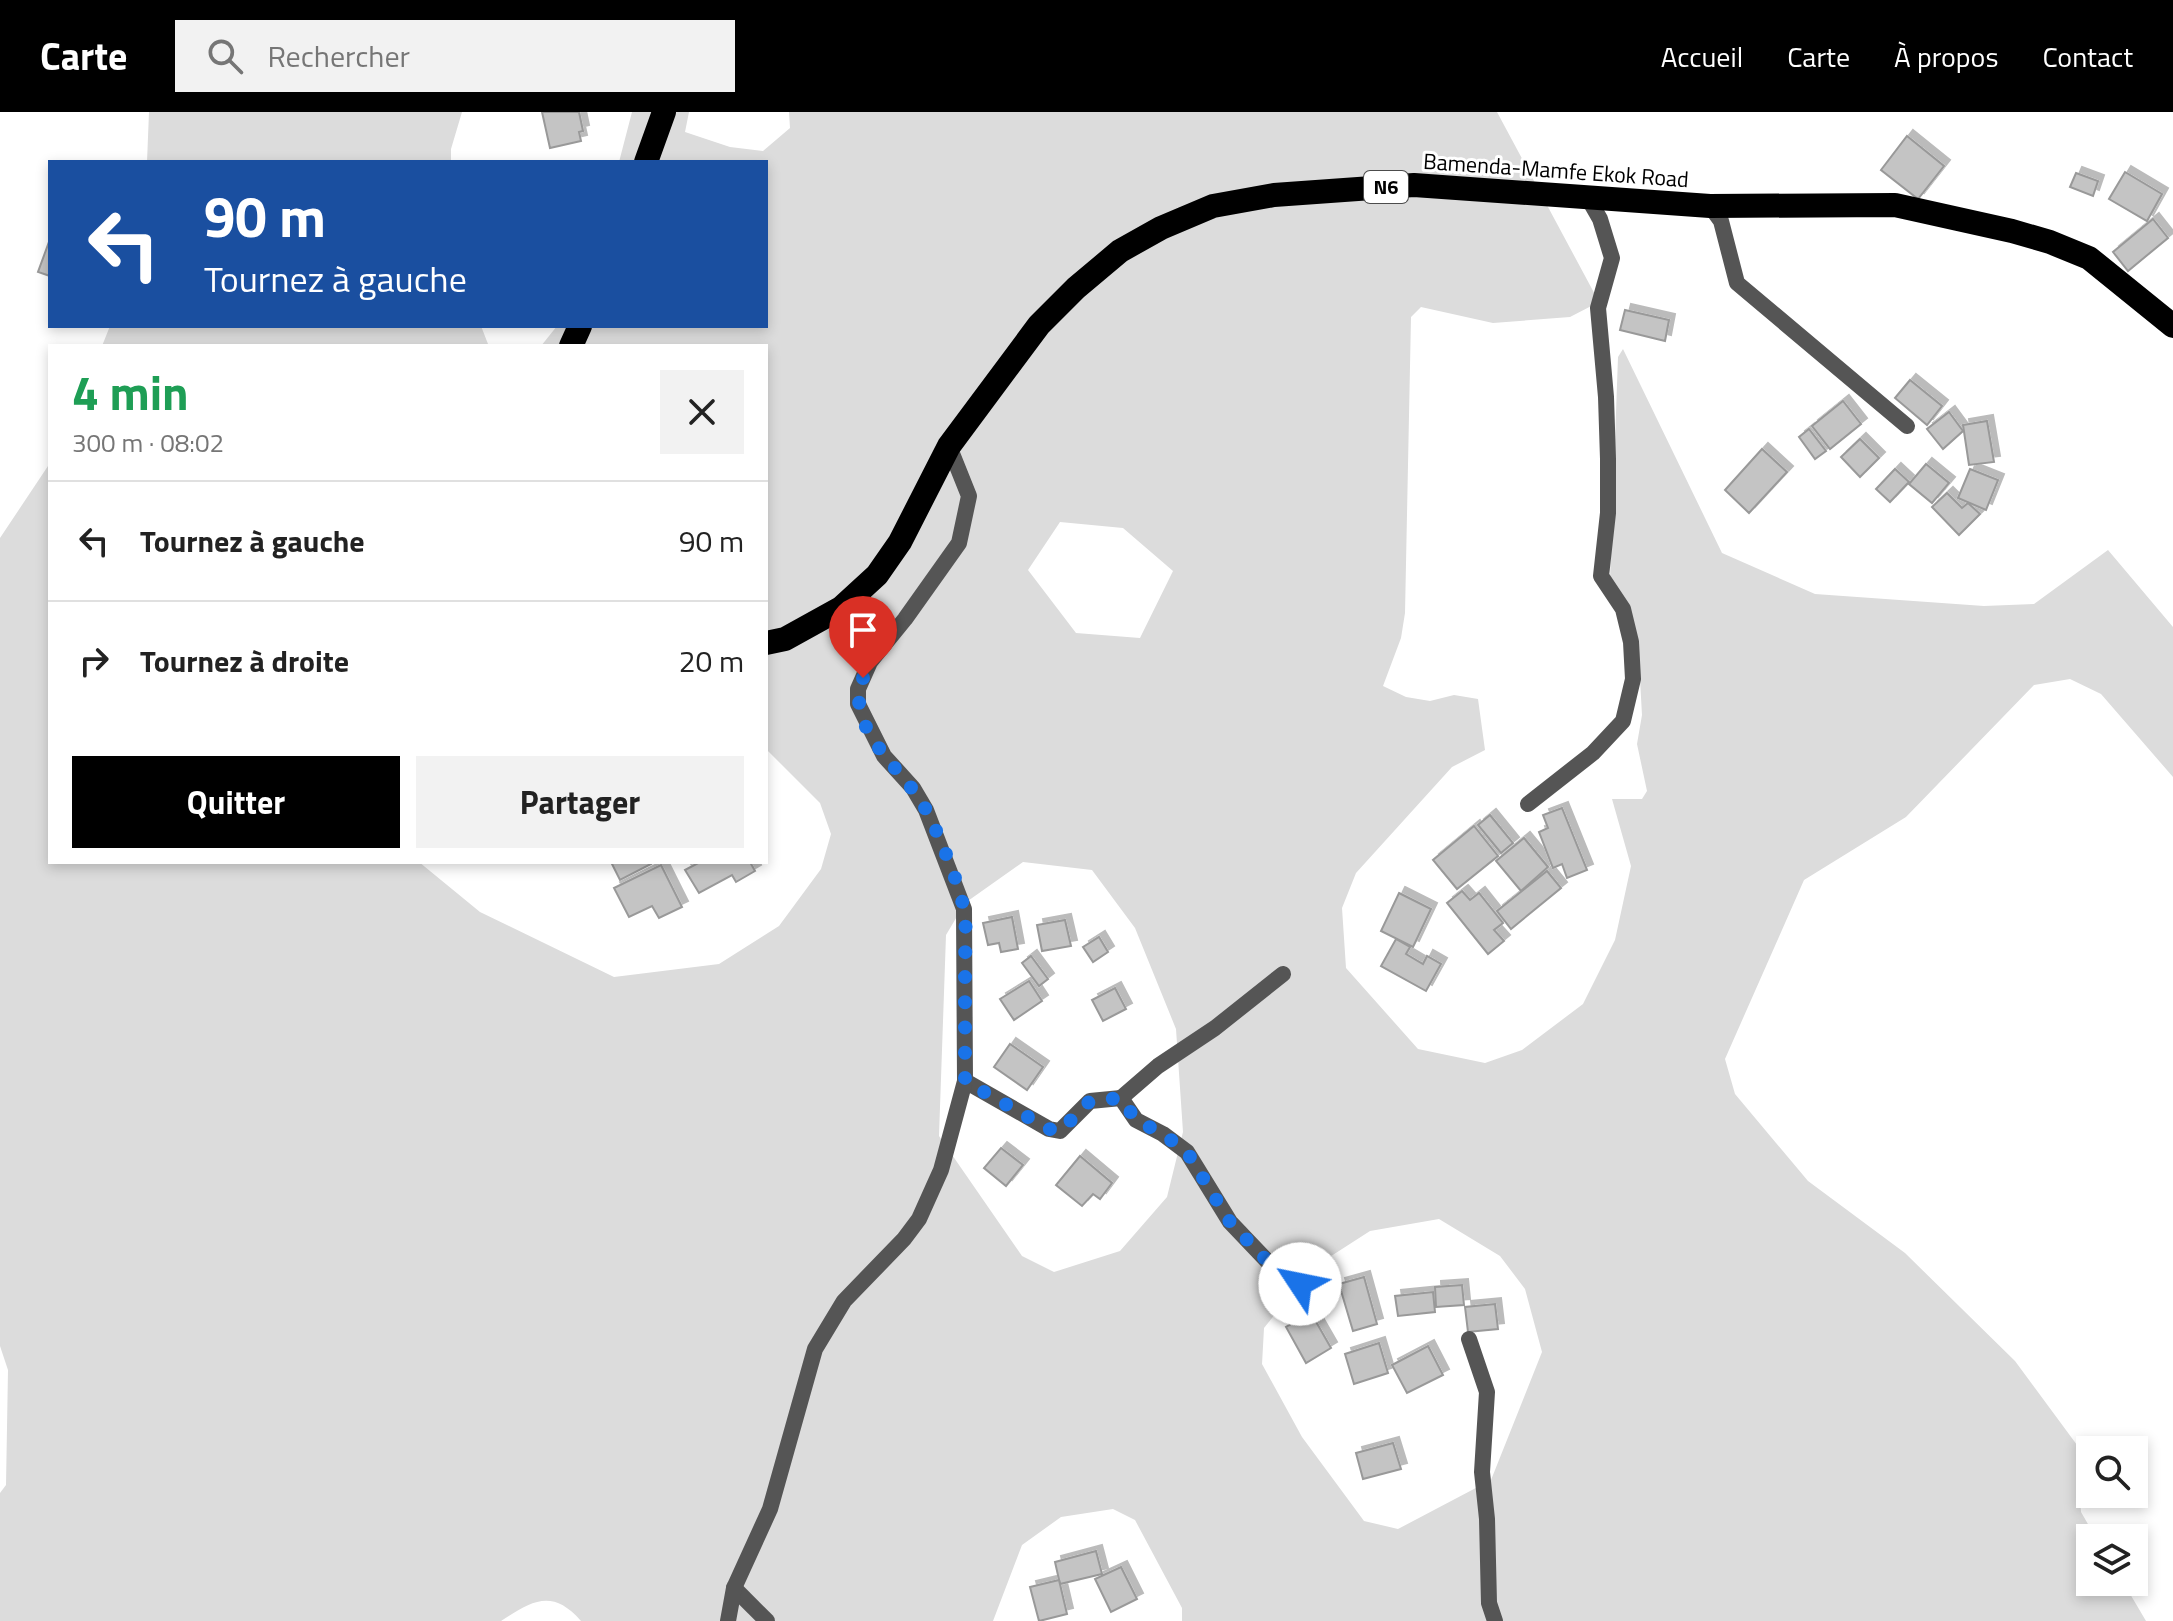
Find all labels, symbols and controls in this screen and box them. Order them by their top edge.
search box [175,20,735,92]
text: Carte [40,27,127,85]
text: Rechercher [267,33,410,79]
icon: search [203,34,247,78]
text: Accueil [1661,35,1743,78]
text: Carte [1787,35,1850,78]
text: À propos [1894,35,1998,78]
text: Contact [2042,35,2133,78]
street label: Bamenda-Mamfe Ekok Road [1422,144,1690,196]
road number: N6 [1364,171,1408,203]
text: 90 m [204,174,326,259]
icon: left [72,192,176,296]
text: Tournez à gauche [204,251,467,306]
text: 4 min [72,356,189,429]
button: close [660,370,744,454]
text: 300 m · 08:02 [72,423,224,462]
text: Tournez à gauche [140,518,365,564]
text: 90 m [679,518,744,564]
icon: left [72,519,116,563]
pin [829,596,897,678]
icon: arrive [841,608,885,652]
text: Tournez à droite [140,638,349,684]
text: 20 m [679,638,744,684]
icon: right [72,639,116,683]
button: Quitter [72,756,400,848]
button: Partager [416,756,744,848]
position arrow [1258,1242,1342,1326]
map controls [2076,1436,2148,1596]
button: search [2076,1436,2148,1508]
button: layers [2076,1524,2148,1596]

